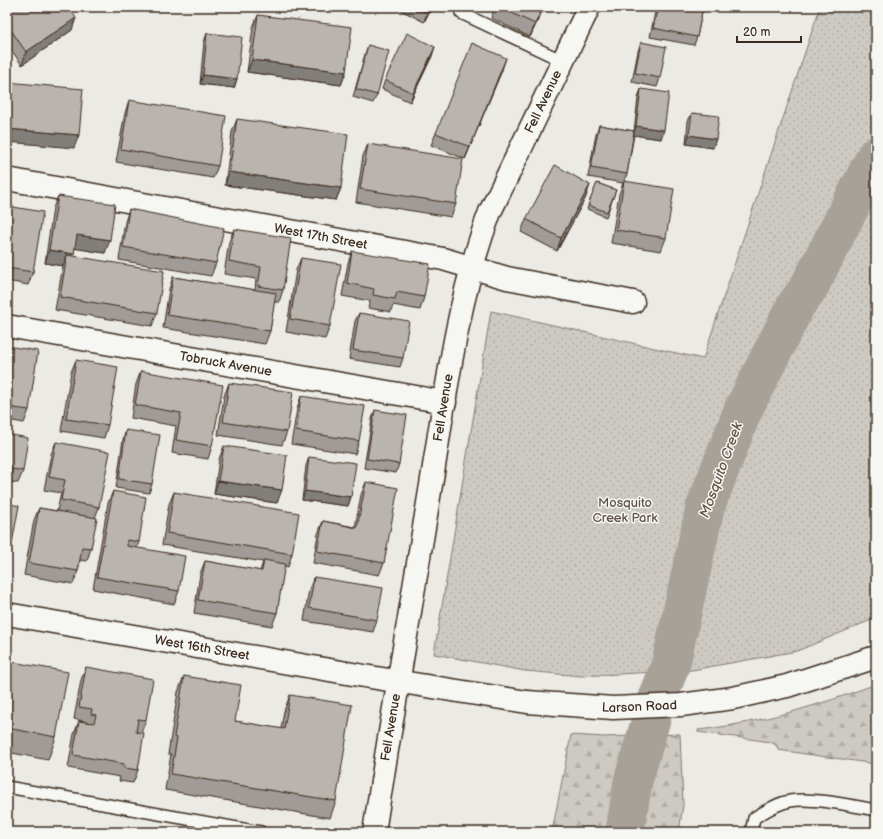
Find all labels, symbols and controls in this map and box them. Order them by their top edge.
scale bar [737,18,801,44]
text: 20 m [743,25,770,40]
street label: Fell Avenue [521,67,565,136]
street label: West 17th Street [273,220,369,253]
street label: Tobruck Avenue [178,348,273,380]
street label: Fell Avenue [430,372,457,442]
water label: Mosquito Creek [696,419,747,520]
park label: Mosquito Creek Park [592,495,658,526]
street label: West 16th Street [153,632,251,664]
street label: Fell Avenue [377,692,404,762]
street label: Larson Road [601,697,677,716]

